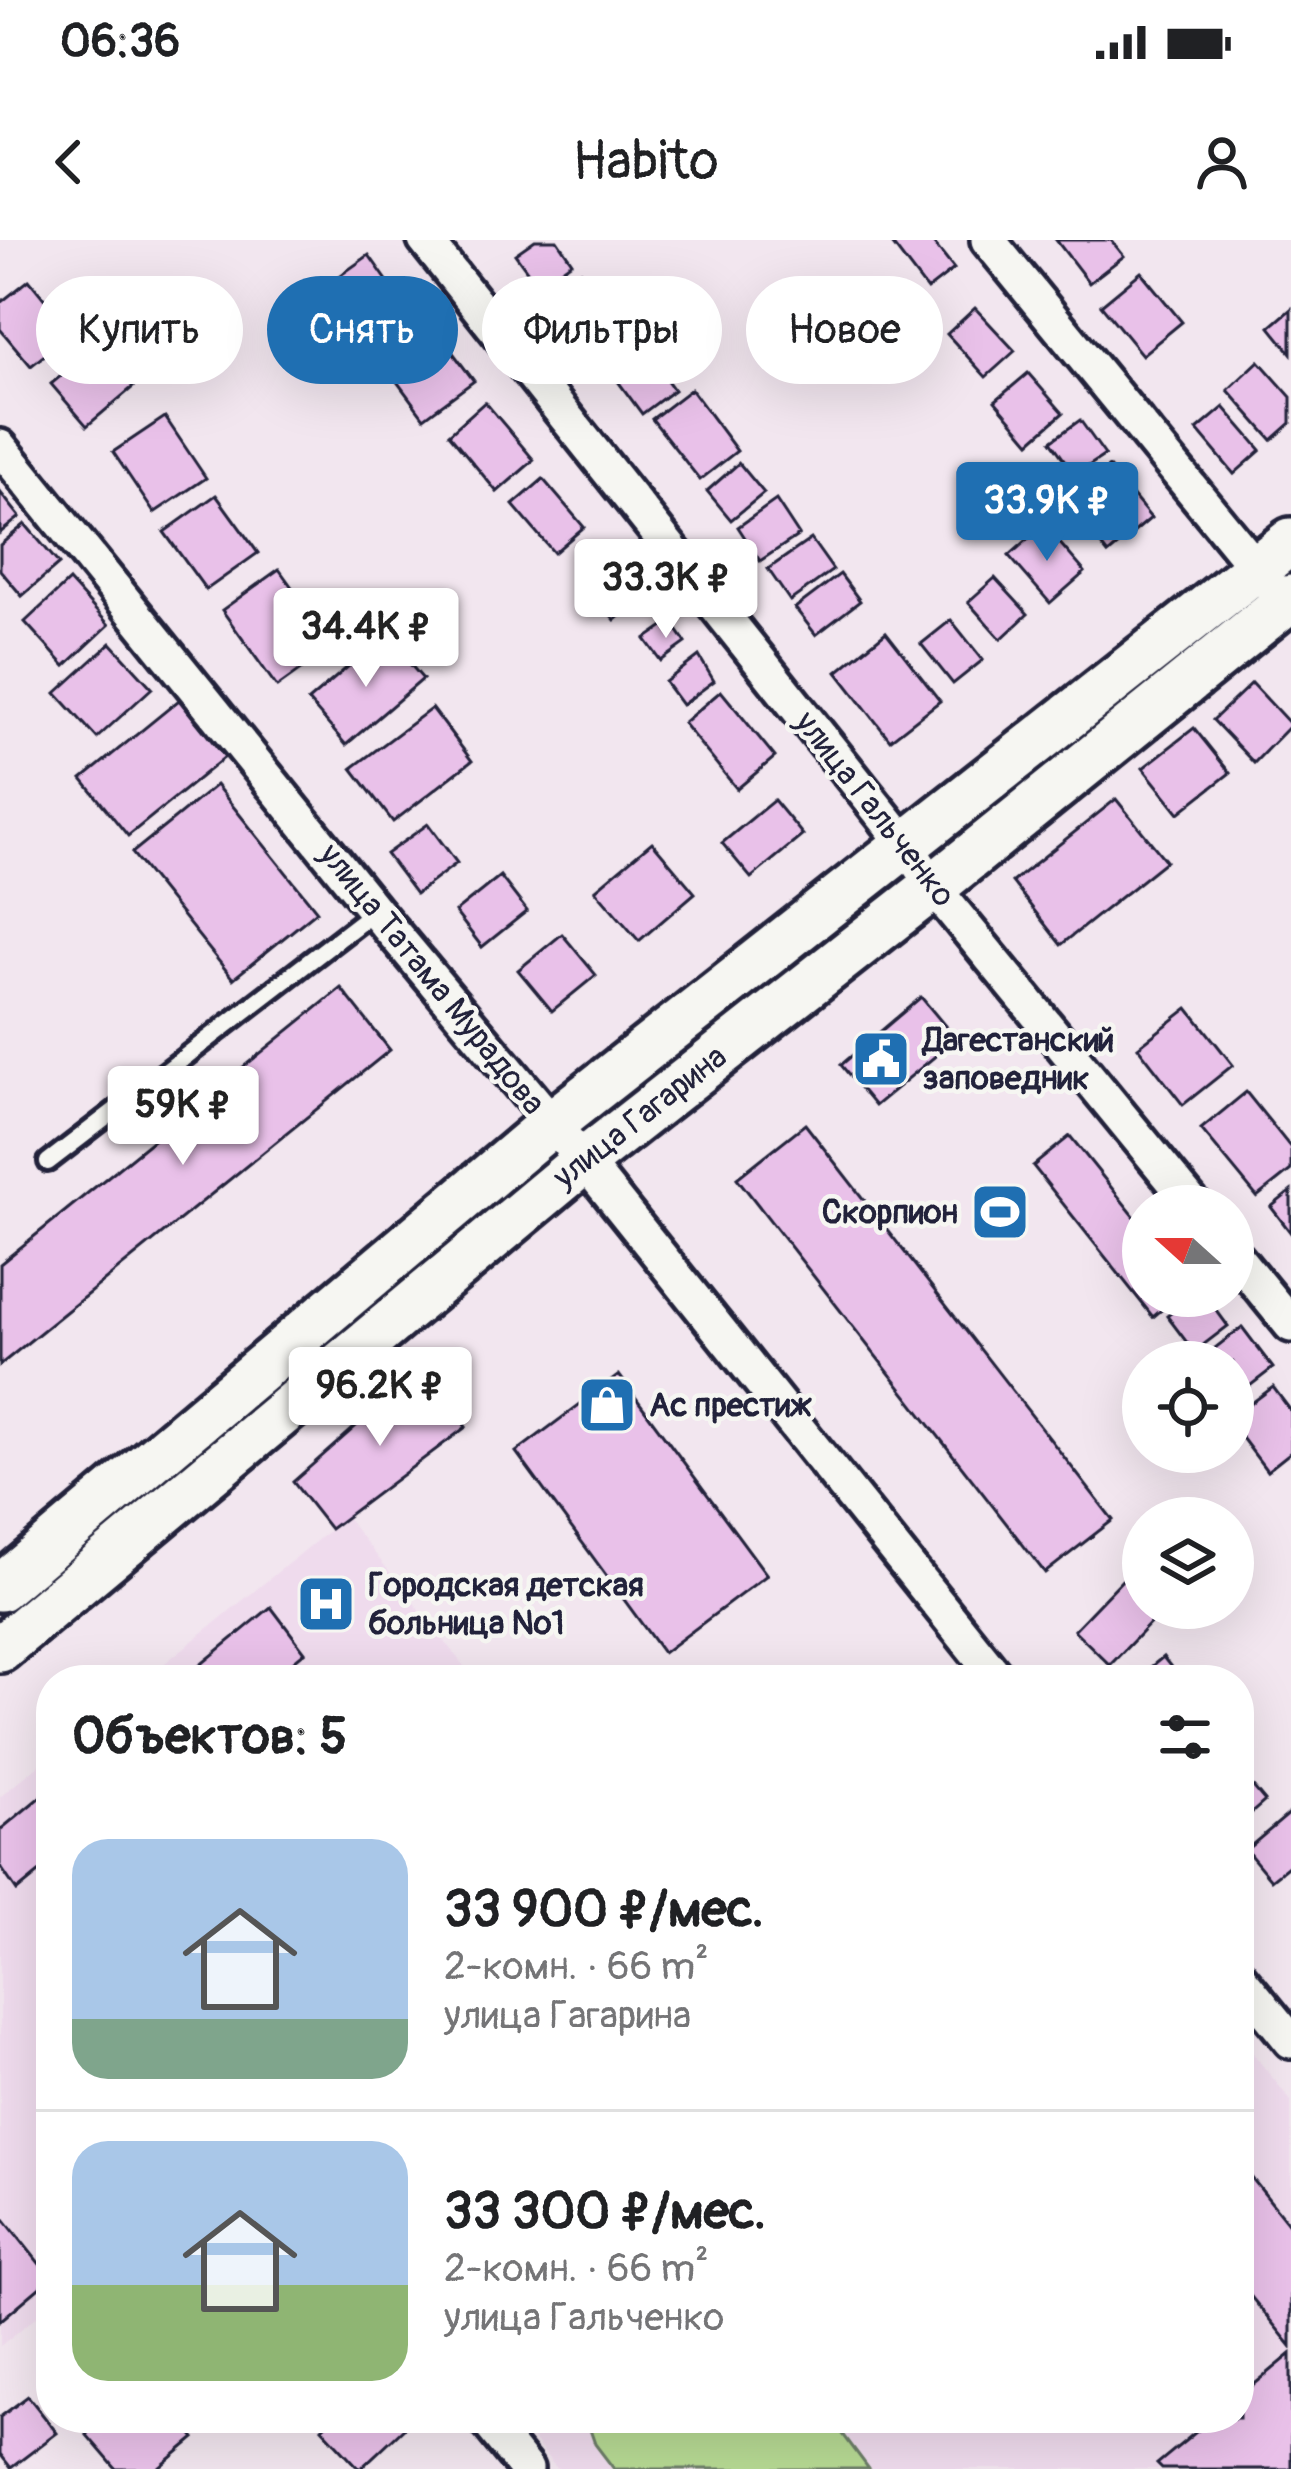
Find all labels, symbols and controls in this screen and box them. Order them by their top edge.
text: 06:36 [60,14,180,70]
text: Habito [572,128,719,196]
icon: back [36,129,102,195]
icon: person [1189,129,1255,195]
chip: Купить [36,276,243,384]
chip: Снять [267,276,458,384]
chip: Фильтры [482,276,722,384]
chip: Новое [746,276,943,384]
pin: 33.9K ₽ [936,462,1158,564]
text: 33.9K ₽ [983,476,1111,525]
pin: 33.3K ₽ [555,539,777,641]
text: 33.3K ₽ [601,553,731,602]
pin: 34.4K ₽ [255,588,477,690]
text: 34.4K ₽ [301,602,431,651]
street label: улица Гальченко [785,702,964,915]
street label: улица Татама Мурадова [309,834,554,1123]
place label: Дагестанский заповедник [921,1020,1114,1099]
public building icon: Дагестанский заповедник [850,1028,912,1090]
street label: улица Гагарина [544,1036,735,1198]
pin: 59K ₽ [99,1066,267,1168]
text: 59K ₽ [135,1080,231,1129]
sports icon: Скорпион [969,1181,1031,1243]
north arrow [1122,1185,1254,1317]
map controls [1122,1185,1254,1629]
place label: Скорпион [822,1192,958,1233]
button: locate [1122,1341,1254,1473]
pin: 96.2K ₽ [269,1347,491,1449]
text: 96.2K ₽ [316,1361,444,1410]
shop icon: Ас престиж [576,1374,638,1436]
place label: Ас престиж [649,1385,812,1426]
button: layers [1122,1497,1254,1629]
place label: Городская детская больница №1 [368,1565,644,1644]
hospital icon: Городская детская больница №1 [295,1573,357,1635]
icon: filters [1152,1704,1218,1770]
text: Объектов: 5 [72,1705,347,1769]
text: 33 900 ₽/мес. [444,1878,764,1942]
icon: home [168,1887,312,2031]
text: 2-комн. · 66 m² [444,1942,709,1991]
text: улица Гагарина [444,1991,691,2040]
text: 33 300 ₽/мес. [444,2180,766,2244]
icon: home [168,2189,312,2333]
text: 2-комн. · 66 m² [444,2244,709,2293]
text: улица Гальченко [444,2293,724,2342]

